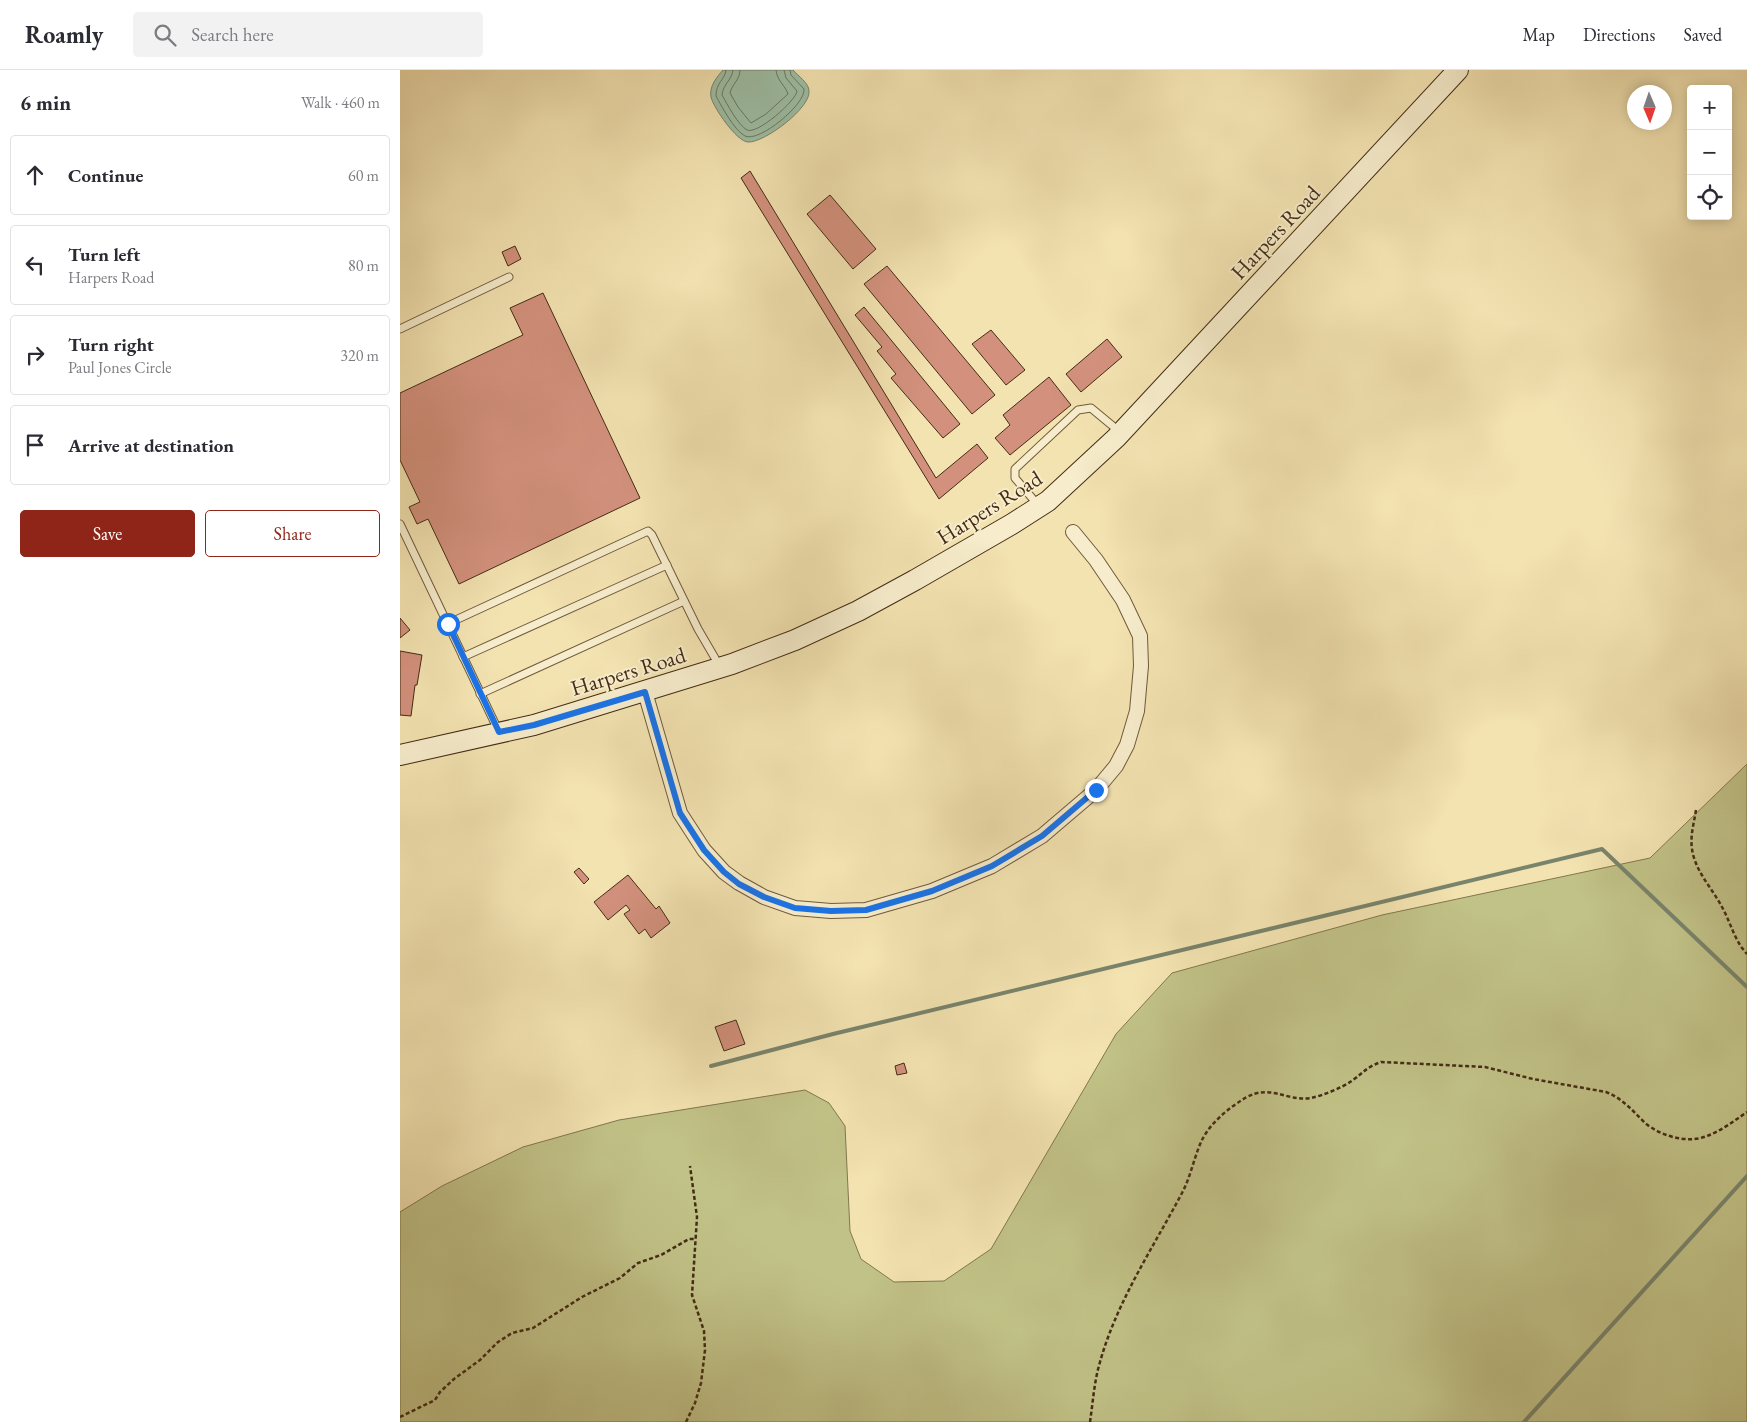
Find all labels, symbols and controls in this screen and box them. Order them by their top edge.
search box [133,12,483,57]
text: Roamly [25,19,103,50]
icon: search [151,21,179,49]
text: Search here [191,22,274,47]
text: Map [1523,23,1555,46]
text: Directions [1583,23,1655,46]
text: Saved [1683,23,1722,46]
north arrow [1627,85,1672,130]
map controls [1687,85,1732,220]
button: + [1687,85,1732,130]
text: 6 min [20,89,71,116]
text: Walk · 460 m [301,92,380,113]
button: − [1687,130,1732,175]
icon: ahead [21,161,49,189]
text: Continue [68,163,143,188]
text: 60 m [348,165,379,186]
button: locate [1687,175,1732,220]
street label: Harpers Road [1224,178,1327,286]
text: Turn left [68,242,140,267]
icon: left [21,251,49,279]
text: 80 m [348,255,379,276]
text: Harpers Road [68,267,154,288]
text: Turn right [68,332,154,357]
icon: right [21,341,49,369]
text: 320 m [340,345,379,366]
text: Paul Jones Circle [68,357,172,378]
icon: arrive [21,431,49,459]
text: Arrive at destination [68,433,234,458]
street label: Harpers Road [931,463,1048,551]
button: Save [20,510,195,557]
button: Share [205,510,380,557]
route start [437,613,460,636]
street label: Harpers Road [567,640,690,703]
route end [1085,779,1108,802]

